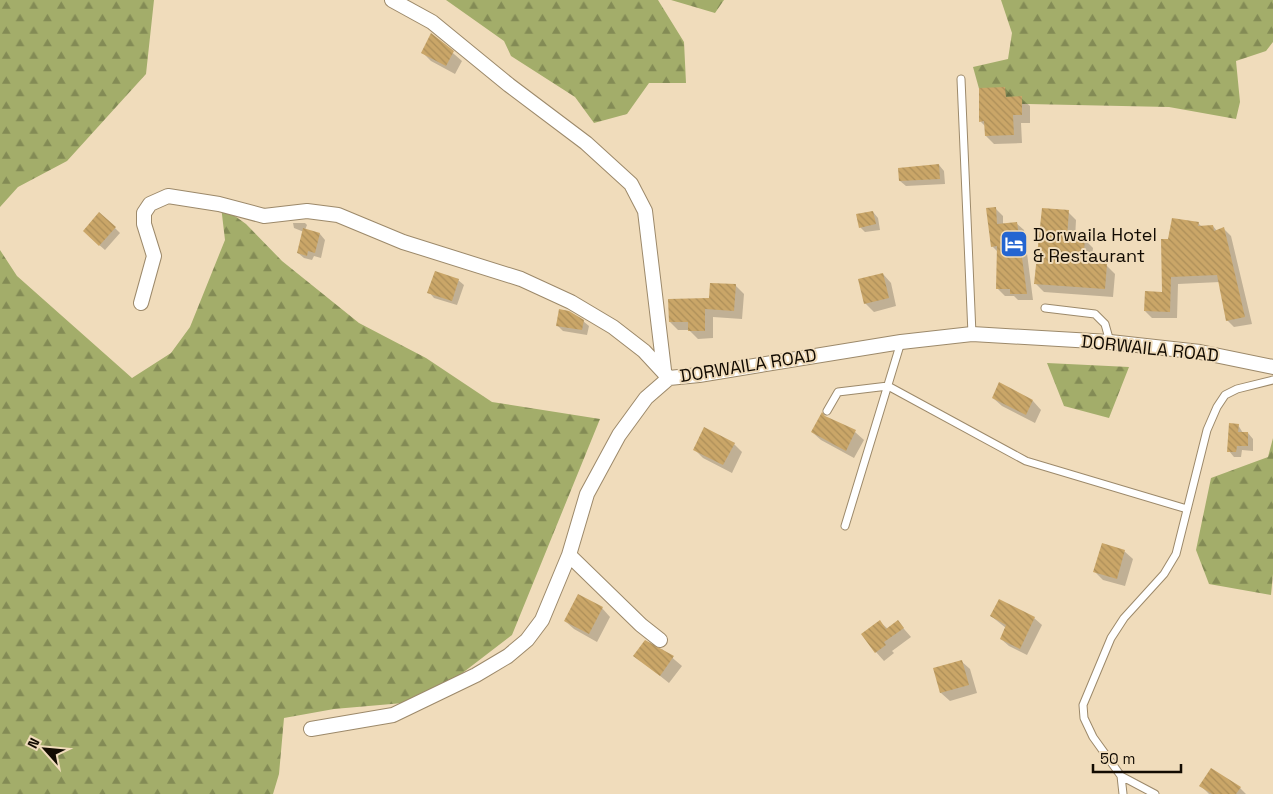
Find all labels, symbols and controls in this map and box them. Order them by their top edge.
place label: Dorwaila Hotel & Restaurant [1033,223,1157,267]
hotel icon: Dorwaila Hotel & Restaurant [999,229,1029,259]
street label: DORWAILA ROAD [1080,329,1220,367]
street label: DORWAILA ROAD [678,343,818,387]
north arrow [20,724,70,774]
text: N [23,735,44,751]
scale bar [1093,742,1180,774]
text: 50 m [1100,749,1135,768]

